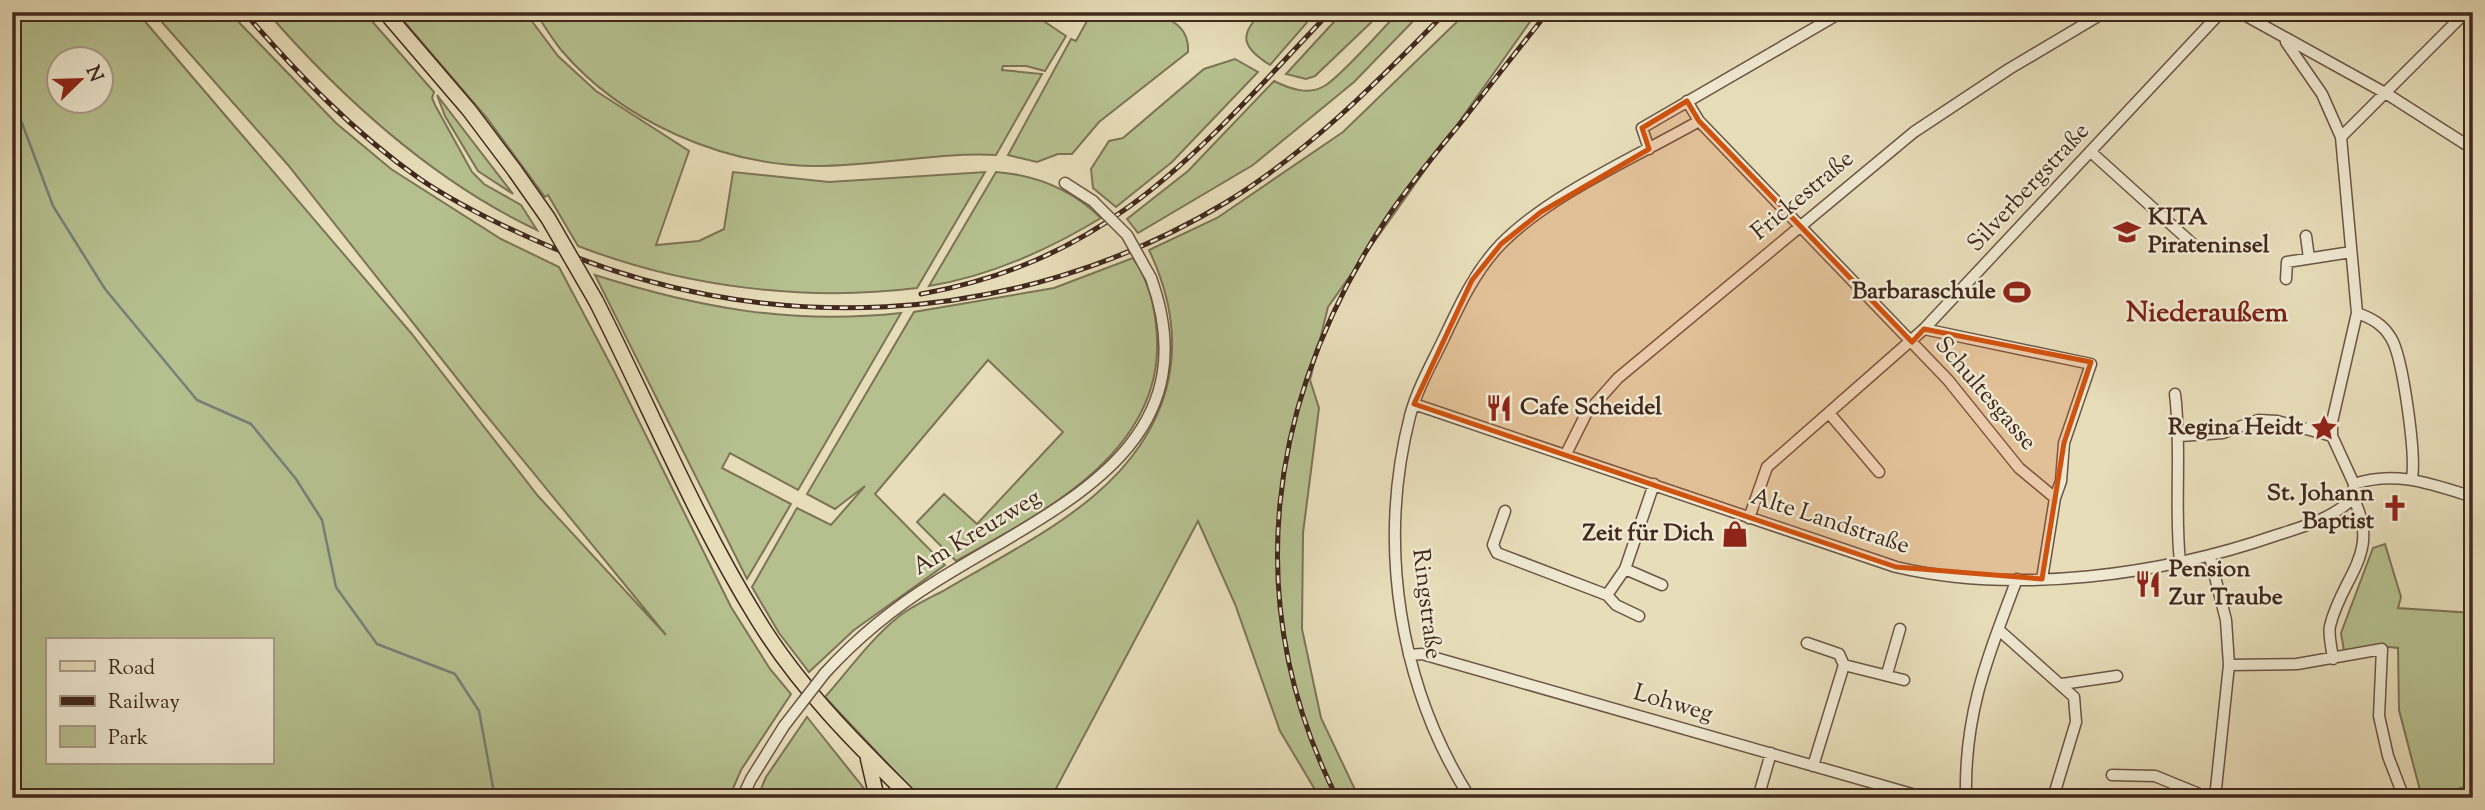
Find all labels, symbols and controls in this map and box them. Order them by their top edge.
north arrow [46,46,116,116]
text: N [78,62,109,87]
street label: Silverbergstraße [1960,116,2098,260]
street label: Frickestraße [1744,143,1862,249]
place label: KITA Pirateninsel [2148,201,2270,263]
school or university icon: KITA Pirateninsel [2112,217,2142,247]
place label: Barbaraschule [1852,275,1996,309]
sports icon: Barbaraschule [2002,277,2032,307]
district label: Niederaußem [2126,294,2289,334]
street label: Schultesgasse [1926,330,2044,458]
place label: Cafe Scheidel [1520,391,1662,425]
restaurant icon: Cafe Scheidel [1484,393,1514,423]
place label: Regina Heidt [2168,411,2304,445]
place icon: Regina Heidt [2309,413,2339,443]
place label: St. Johann Baptist [2267,477,2375,539]
street label: Alte Landstraße [1746,480,1914,564]
street label: Am Kreuzweg [906,481,1048,585]
church icon: St. Johann Baptist [2380,493,2410,523]
place label: Zeit für Dich [1583,517,1715,551]
shop icon: Zeit für Dich [1720,519,1750,549]
street label: Ringstraße [1402,547,1450,661]
place label: Pension Zur Traube [2169,553,2283,615]
restaurant icon: Pension Zur Traube [2133,569,2163,599]
legend [46,638,273,764]
text: Road [108,654,155,684]
street label: Lohweg [1629,676,1717,732]
text: Railway [108,688,180,718]
text: Park [108,724,149,754]

